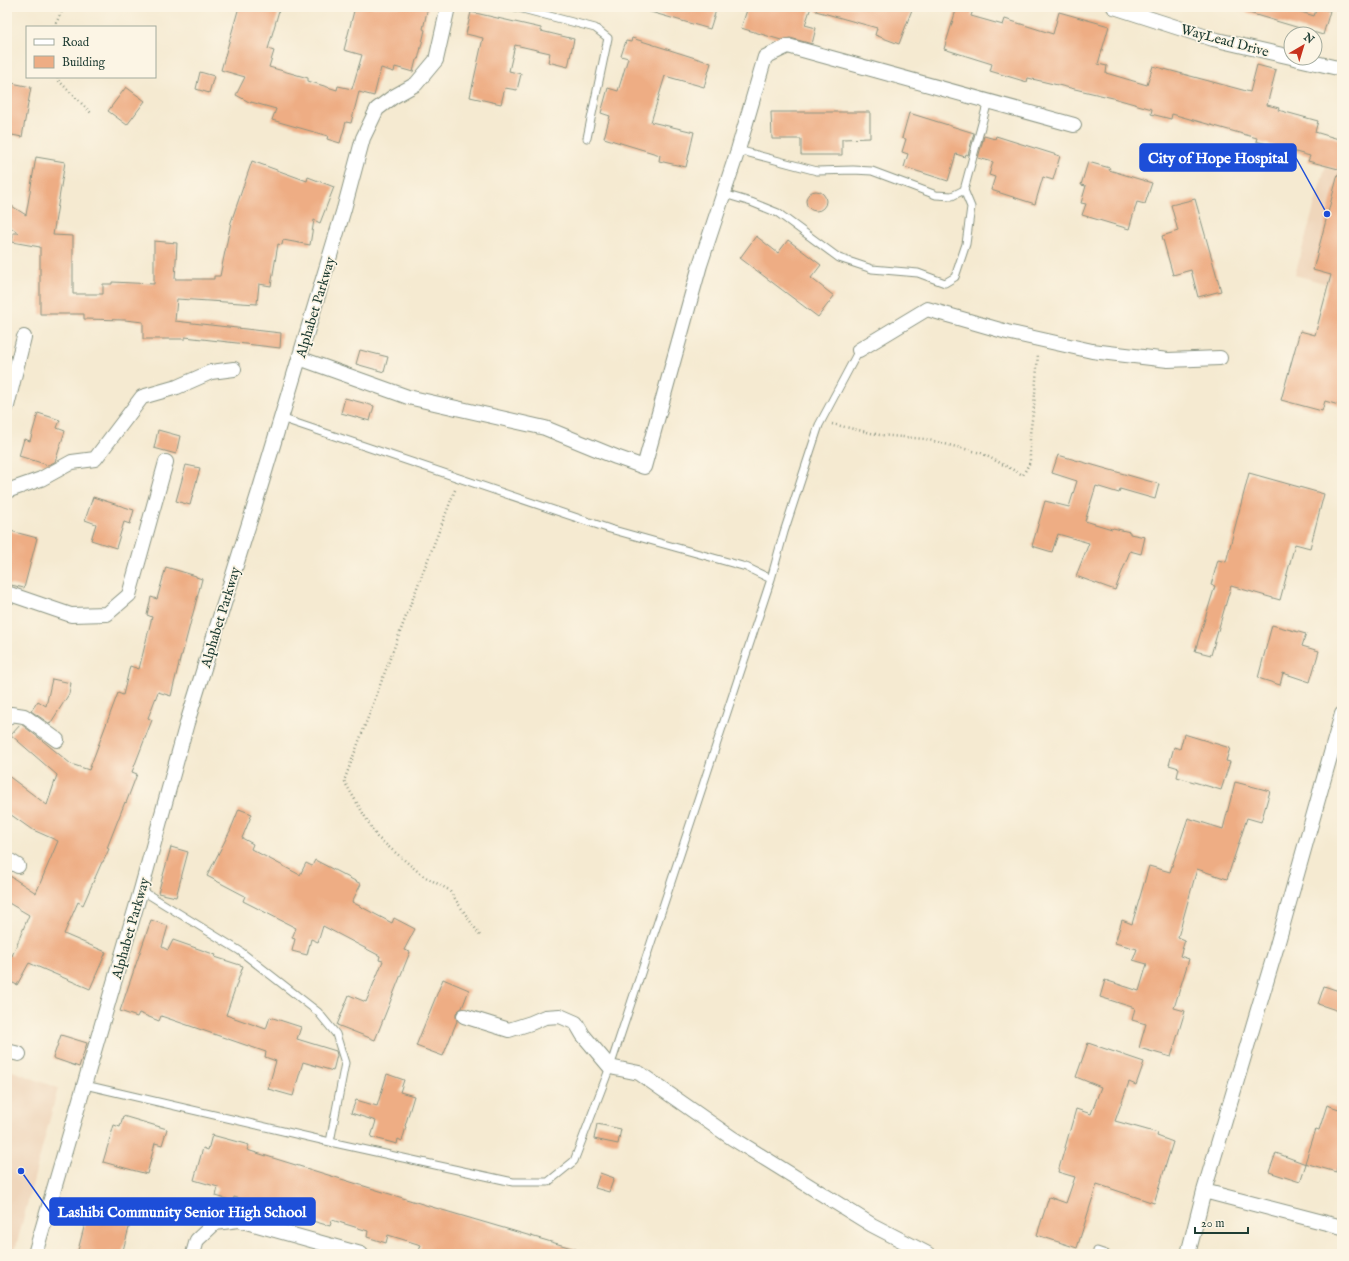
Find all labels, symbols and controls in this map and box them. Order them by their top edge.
street label: WayLead Drive [1179,21,1271,62]
legend [26,26,156,78]
north arrow [1283,26,1323,66]
text: N [1300,30,1317,48]
text: Road [62,35,90,50]
text: Building [62,55,106,70]
callout: City of Hope Hospital [1140,144,1296,171]
text: City of Hope Hospital [1148,149,1289,168]
street label: Alphabet Parkway [292,255,340,361]
street label: Alphabet Parkway [197,565,245,671]
street label: Alphabet Parkway [108,875,154,982]
callout: Lashibi Community Senior High School [50,1198,315,1225]
text: Lashibi Community Senior High School [58,1203,307,1222]
scale bar [1195,1209,1248,1235]
text: 20 m [1201,1216,1224,1231]

